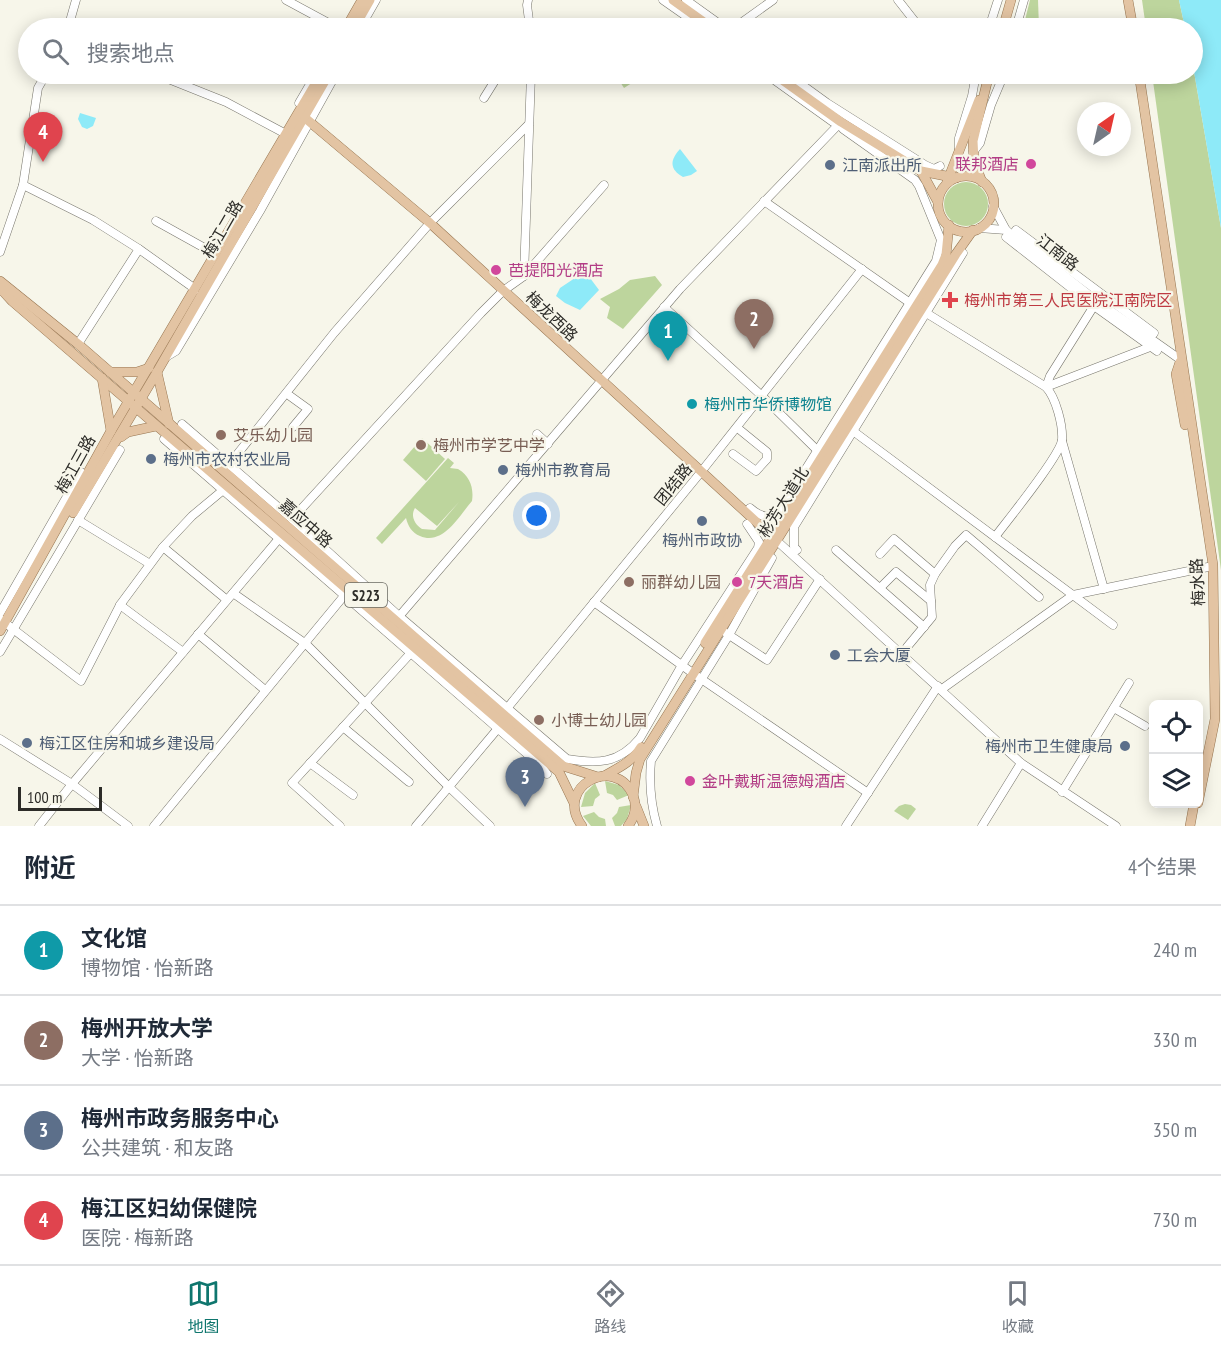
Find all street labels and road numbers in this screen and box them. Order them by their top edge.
street label: 梅江二路 [197,196,247,262]
street label: 江南路 [1033,229,1083,275]
street label: 梅龙西路 [522,287,582,345]
street label: 梅江三路 [51,431,99,497]
street label: 团结路 [650,459,696,509]
street label: 彬芳大道北 [753,463,813,541]
street label: 嘉应中路 [275,494,337,552]
street label: 梅水路 [1186,558,1208,606]
road number: S223 [345,583,387,607]

